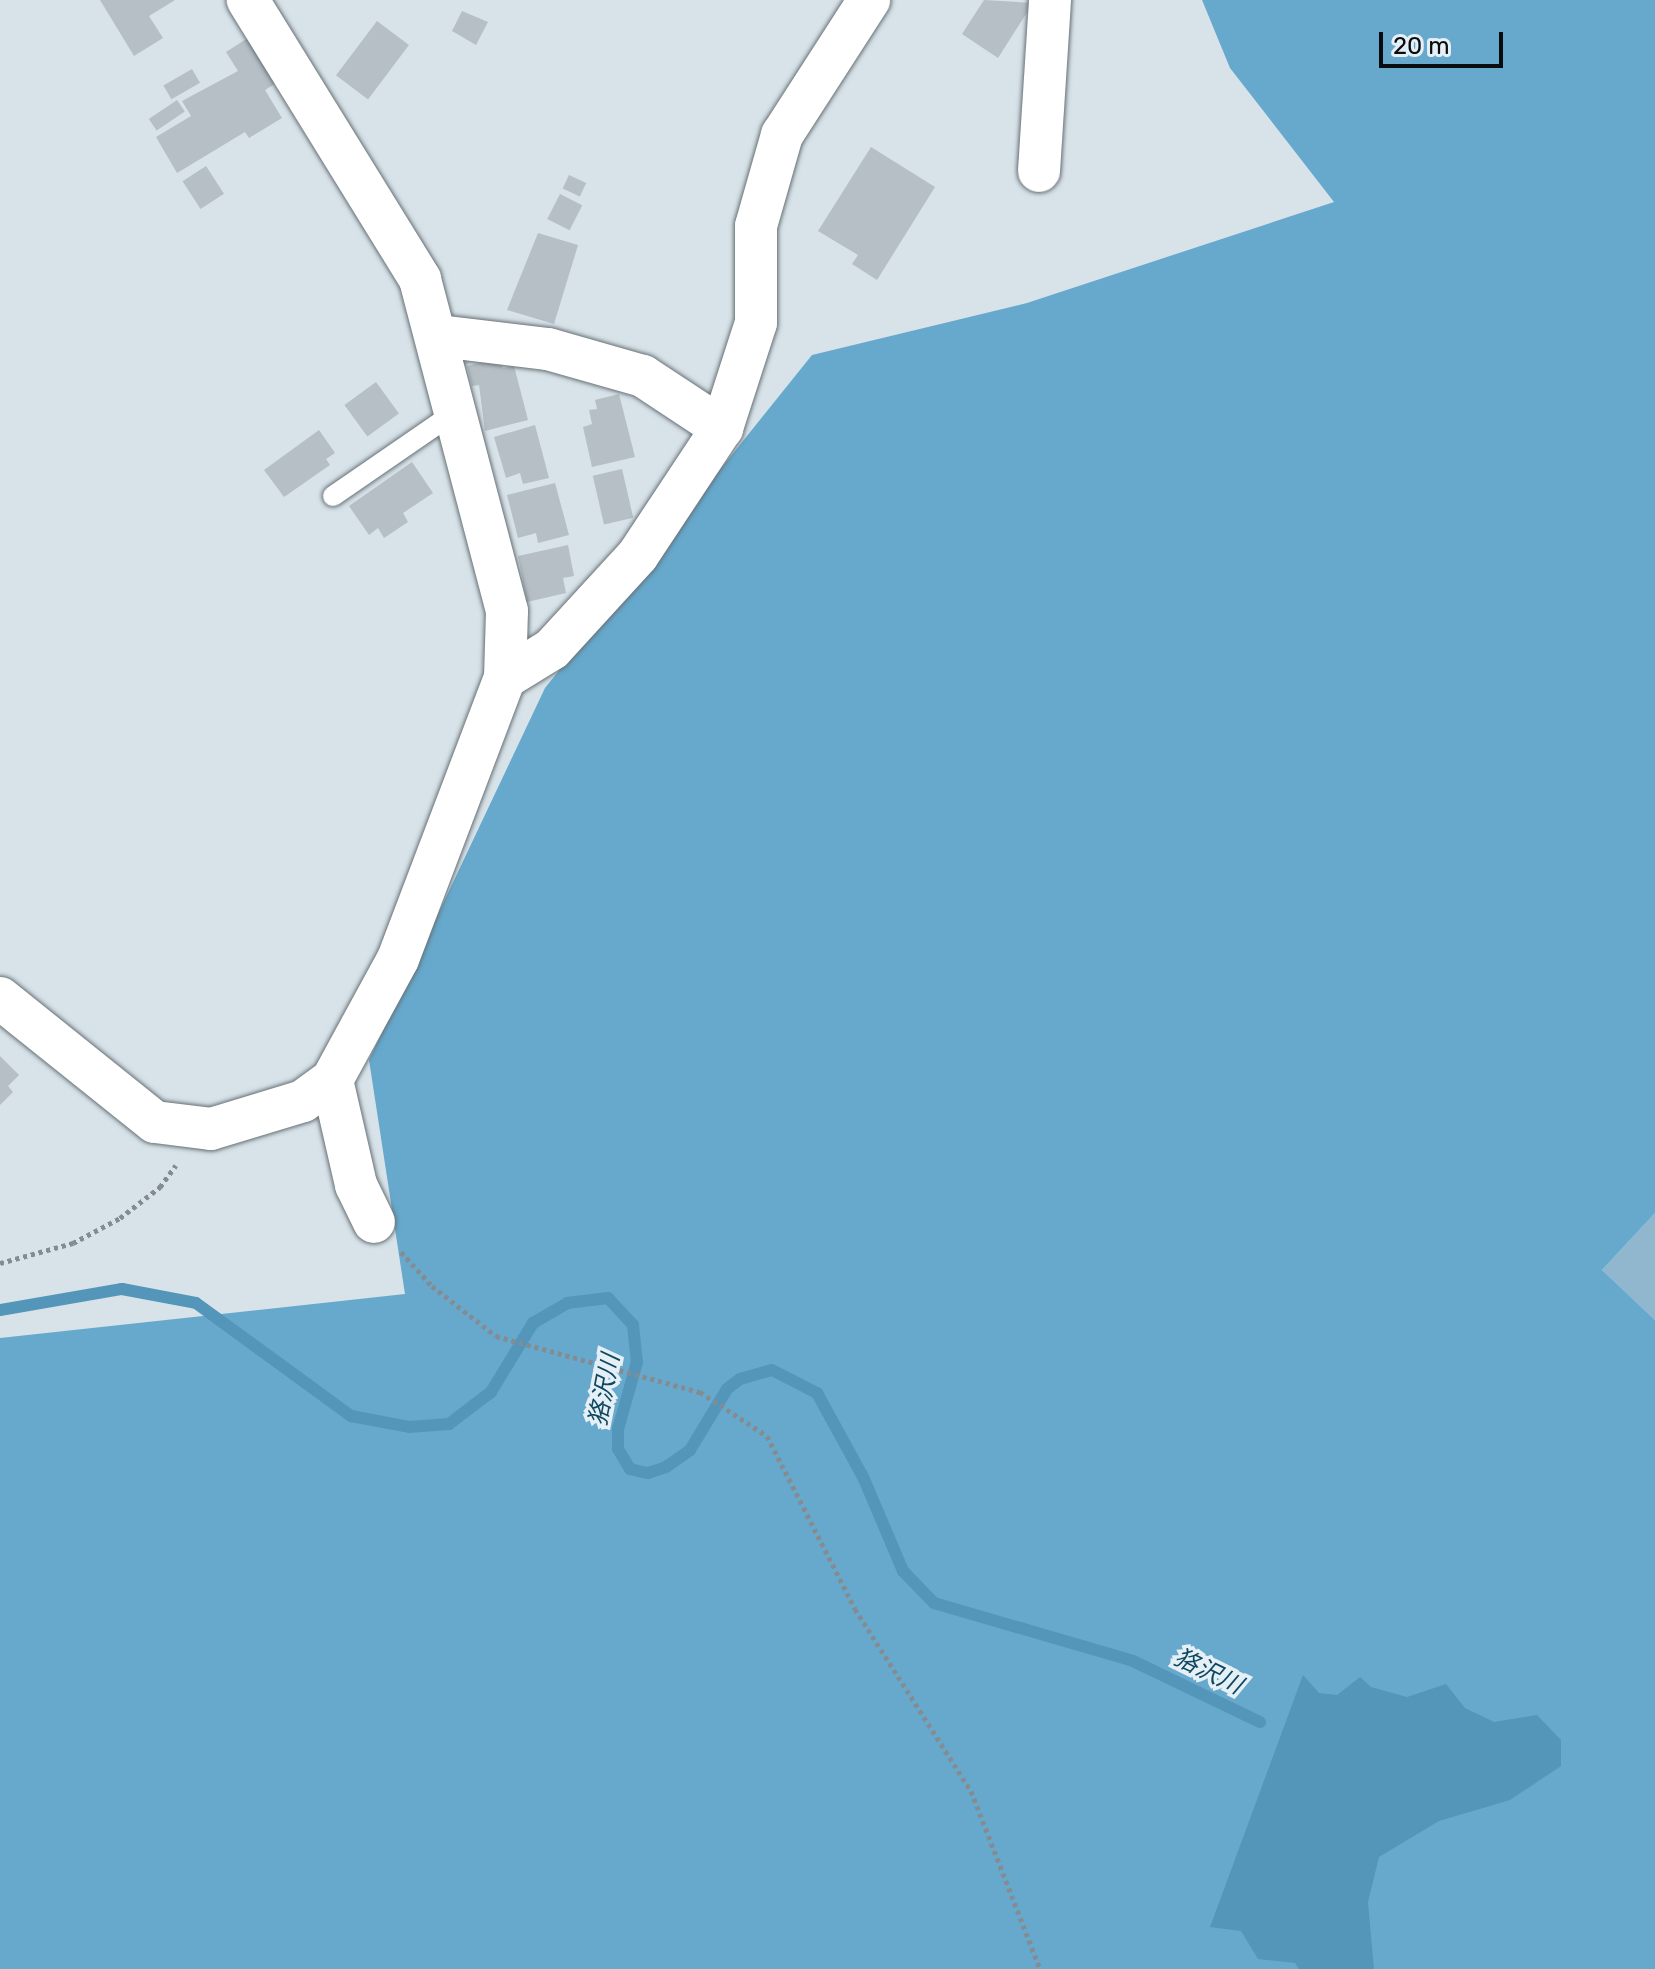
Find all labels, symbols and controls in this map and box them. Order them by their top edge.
scale bar [1383,16,1507,66]
text: 20 m [1393,32,1450,60]
water label: 狢沢川 [584,1352,626,1428]
water label: 狢沢川 [1169,1643,1247,1701]

